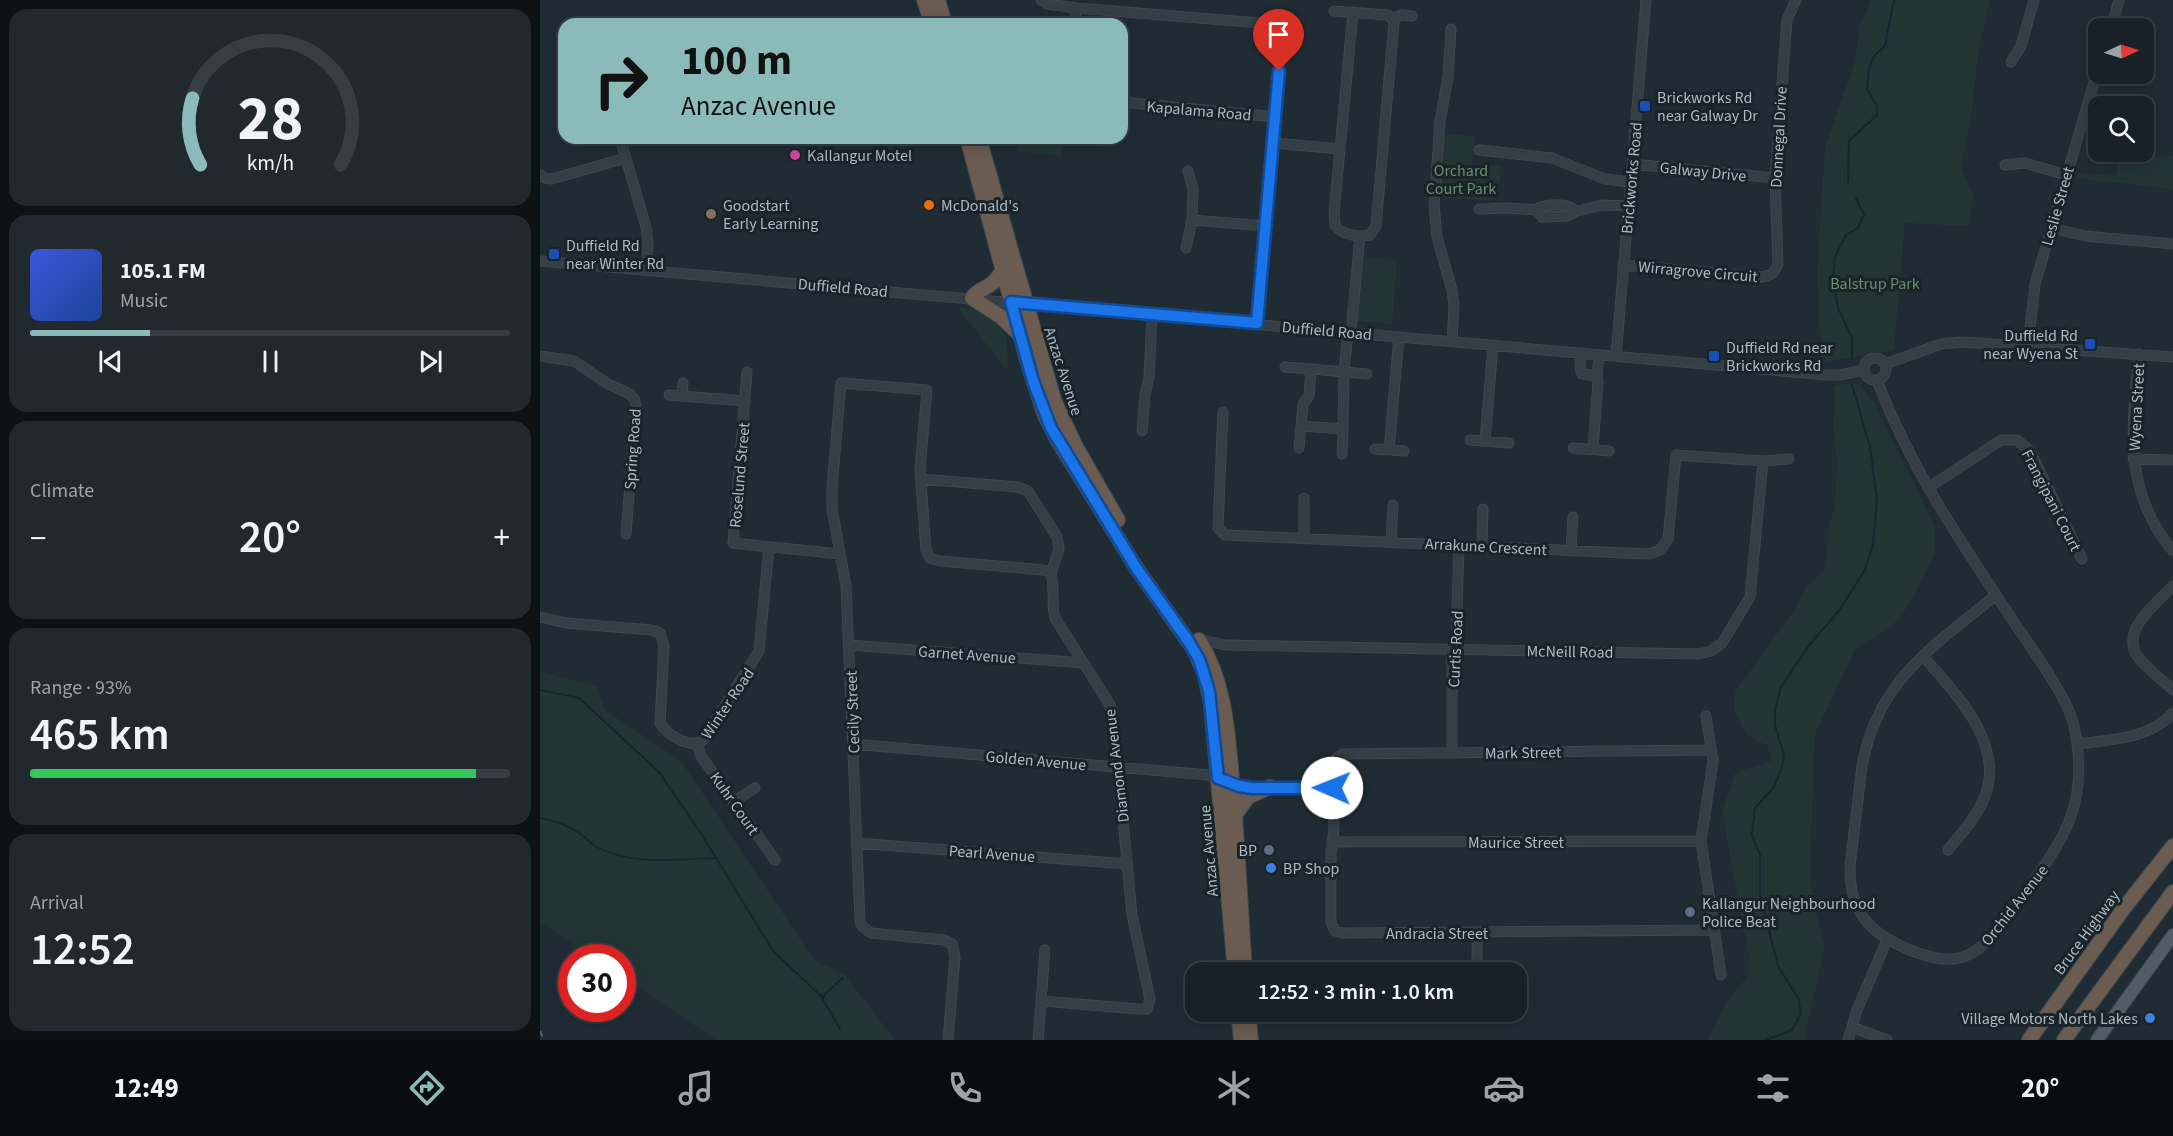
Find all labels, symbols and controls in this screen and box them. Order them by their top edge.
pin [1253,9,1304,71]
icon: arrive [1262,18,1295,51]
north arrow [2088,18,2154,84]
map controls [2088,18,2154,162]
text: 100 m [681,31,792,91]
icon: right [582,42,660,120]
text: 28 [237,75,303,164]
street label: Donnegal Drive [1765,86,1793,188]
text: Anzac Avenue [681,87,836,126]
place label: Brickworks Rd near Galway Dr [1657,87,1758,127]
street label: Kapalama Road [1146,95,1252,127]
button: search [2088,96,2154,162]
marker: Brickworks Rd near Galway Dr [1638,99,1652,113]
street label: Brickworks Road [1616,121,1648,235]
place label: Kallangur Motel [807,145,912,167]
text: km/h [246,148,294,179]
marker: Kallangur Motel [788,148,802,162]
street label: Galway Drive [1659,157,1747,187]
park label: Orchard Court Park [1426,160,1496,200]
street label: Leslie Street [2036,164,2080,248]
place label: Goodstart Early Learning [723,195,818,235]
place label: McDonald's [941,195,1019,217]
marker: McDonald's [922,198,936,212]
marker: Goodstart Early Learning [704,207,718,221]
place label: Duffield Rd near Winter Rd [566,235,664,275]
marker: Duffield Rd near Winter Rd [547,247,561,261]
text: 105.1 FM [120,255,206,287]
street label: Wirragrove Circuit [1637,256,1759,288]
street label: Duffield Road [797,273,889,303]
park label: Balstrup Park [1830,273,1920,295]
text: Music [120,287,168,315]
street label: Duffield Road [1281,316,1373,346]
street label: Anzac Avenue [1038,324,1088,418]
place label: Duffield Rd near Wyena St [1983,325,2079,365]
place label: Duffield Rd near Brickworks Rd [1726,337,1833,377]
marker: Duffield Rd near Wyena St [2083,337,2097,351]
icon: previous [94,345,127,378]
icon: pause [254,345,287,378]
icon: next [414,345,447,378]
marker: Duffield Rd near Brickworks Rd [1707,349,1721,363]
street label: Wyena Street [2124,362,2150,452]
street label: Spring Road [619,408,647,490]
street label: Roselund Street [724,421,756,529]
street label: Frangipani Court [2016,446,2087,556]
text: Climate [30,477,94,505]
text: 20° [239,506,301,570]
text: − [30,515,46,562]
text: + [494,515,510,562]
street label: Arrakune Crescent [1424,533,1548,561]
street label: Curtis Road [1443,610,1469,688]
street label: McNeill Road [1526,640,1614,664]
street label: Garnet Avenue [917,641,1017,669]
street label: Winter Road [696,664,760,743]
street label: Cecily Street [841,669,865,754]
text: Range · 93% [30,674,131,702]
text: 465 km [30,703,170,767]
street label: Diamond Avenue [1099,708,1135,824]
street label: Mark Street [1485,741,1562,765]
street label: Golden Avenue [985,746,1087,776]
position arrow [1300,756,1364,820]
street label: Kuhr Court [704,767,764,840]
street label: Anzac Avenue [1194,804,1224,898]
street label: Maurice Street [1468,832,1565,854]
street label: Pearl Avenue [948,840,1036,868]
place label: BP [1239,840,1257,862]
marker: BP [1262,843,1276,857]
place label: BP Shop [1283,858,1340,880]
street label: Orchid Avenue [1976,860,2053,951]
marker: BP Shop [1264,861,1278,875]
street label: Bruce Highway [2049,885,2125,979]
text: Arrival [30,889,84,917]
place label: Kallangur Neighbourhood Police Beat [1702,893,1876,933]
marker: Kallangur Neighbourhood Police Beat [1683,905,1697,919]
text: 12:52 [30,918,135,982]
street label: Andracia Street [1386,923,1489,945]
speed limit sign: 30 [558,944,636,1022]
text: 12:52 · 3 min · 1.0 km [1258,976,1454,1008]
place label: Village Motors North Lakes [1961,1008,2138,1030]
marker: Village Motors North Lakes [2143,1011,2157,1025]
icon: directions [406,1067,448,1109]
icon: music [675,1067,717,1109]
icon: phone [944,1067,986,1109]
icon: climate [1213,1067,1255,1109]
icon: car [1483,1067,1525,1109]
icon: filters [1752,1067,1794,1109]
text: 12:49 [114,1069,179,1108]
text: 20° [2021,1069,2059,1108]

